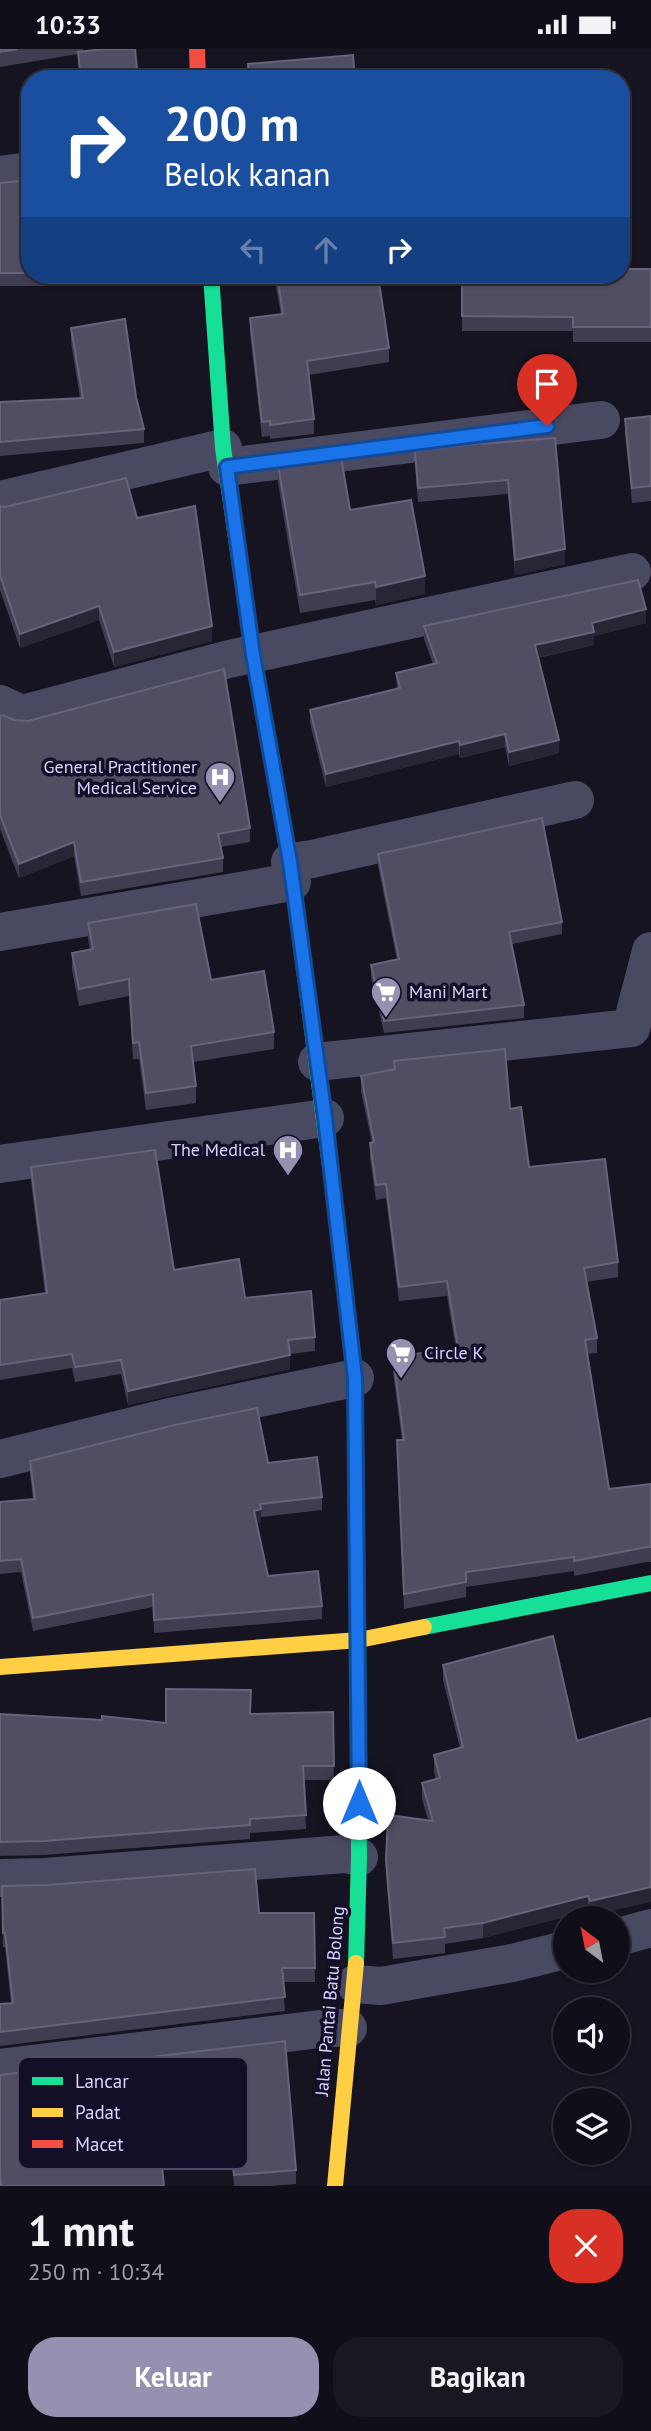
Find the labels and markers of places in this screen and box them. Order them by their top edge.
pin [517,354,577,426]
place label: General Practitioner Medical Service [44,755,197,799]
hospital icon: General Practitioner Medical Service [203,760,237,804]
supermarket icon: Mani Mart [369,975,403,1019]
place label: Mani Mart [409,980,488,1003]
hospital icon: The Medical [271,1133,305,1177]
place label: The Medical [171,1138,266,1161]
supermarket icon: Circle K [384,1336,418,1380]
place label: Circle K [424,1341,484,1364]

